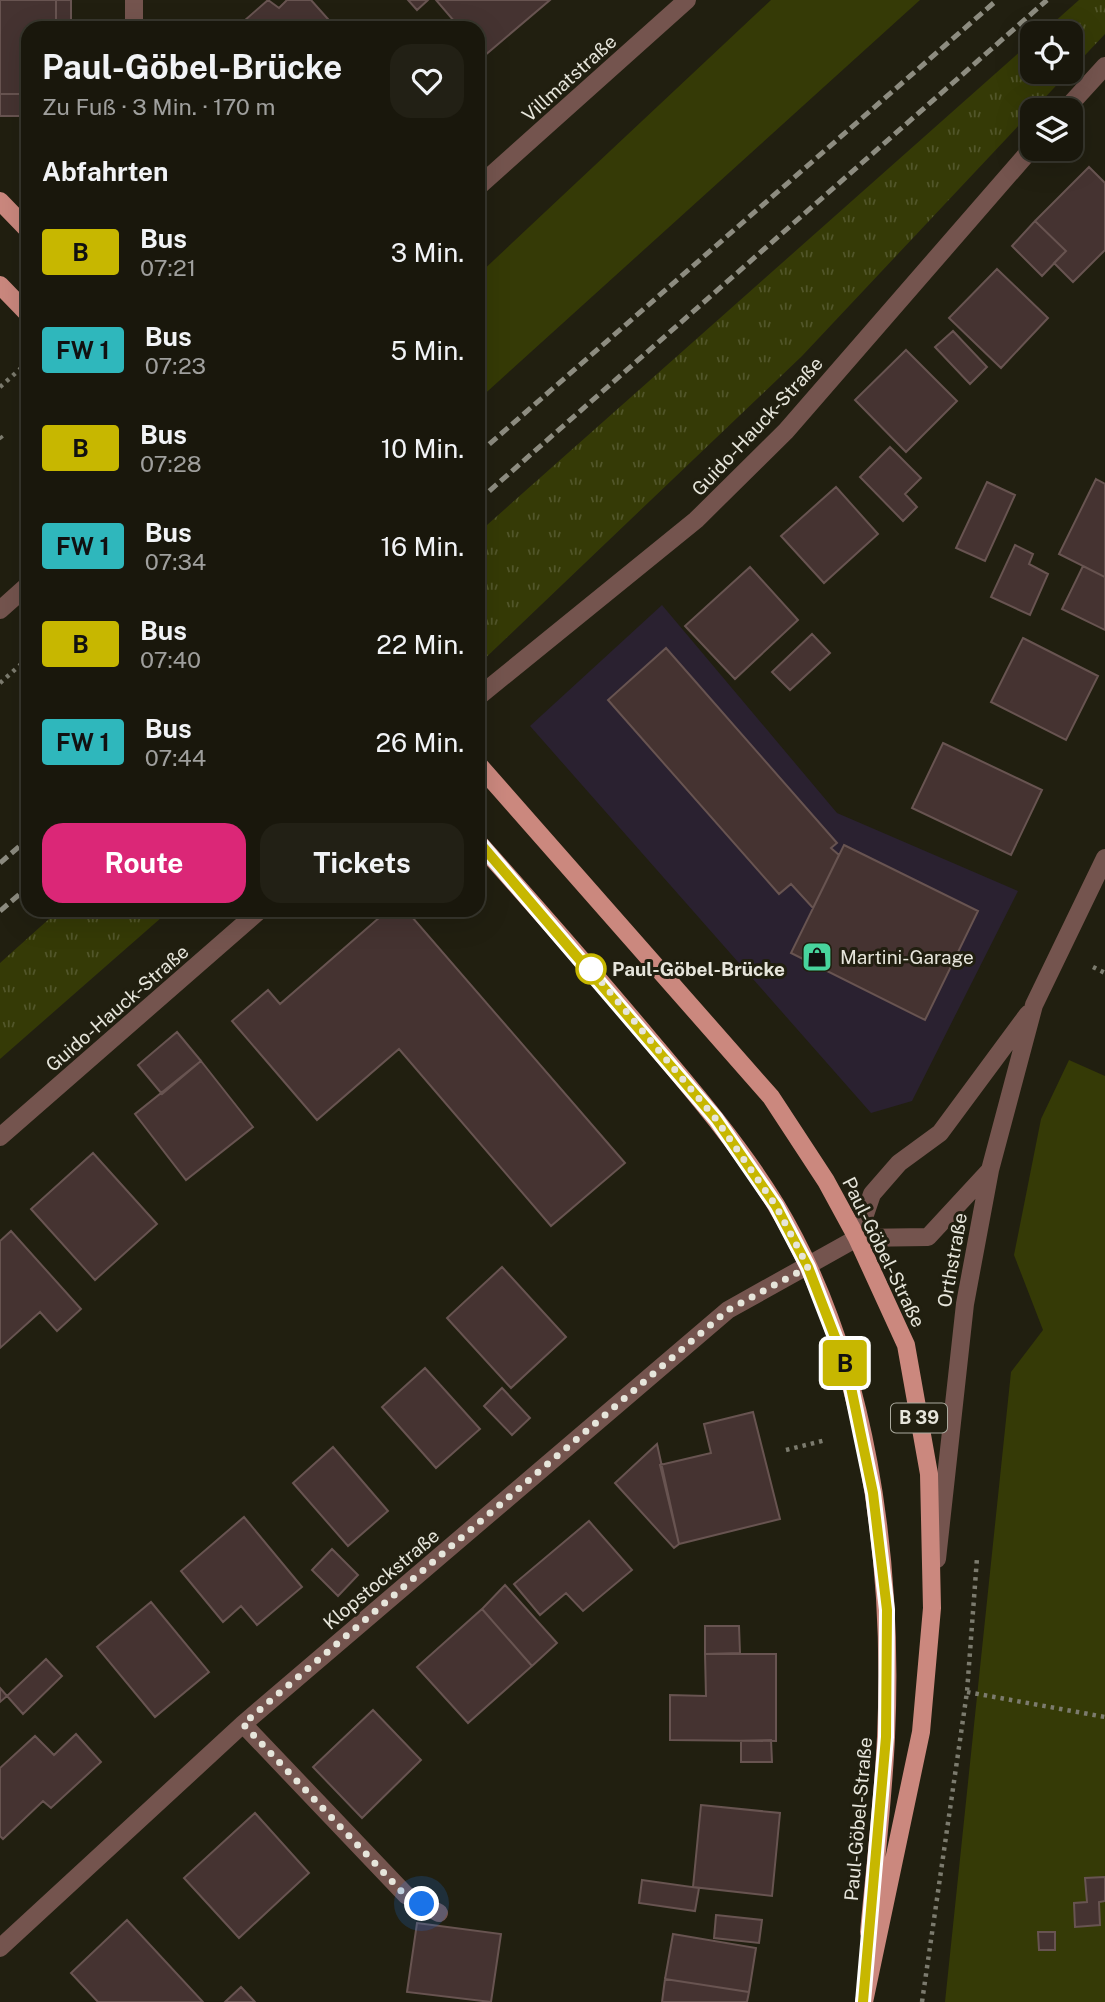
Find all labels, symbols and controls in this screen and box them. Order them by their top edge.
map controls [1020,21,1083,161]
button: locate [1020,21,1083,84]
street label: Villmatstraße [517,30,621,126]
button: heart [390,44,464,118]
text: Paul-Göbel-Brücke [42,48,342,86]
text: Zu Fuß · 3 Min. · 170 m [42,93,275,120]
button: layers [1020,98,1083,161]
text: Abfahrten [42,156,168,187]
text: Bus [140,223,187,254]
text: 3 Min. [391,237,464,268]
text: B [72,238,89,266]
text: 07:21 [140,254,196,281]
text: Bus [145,321,192,352]
text: 5 Min. [391,335,464,366]
text: FW 1 [56,336,110,364]
text: 07:23 [145,352,206,379]
street label: Guido-Hauck-Straße [687,352,827,500]
text: Bus [140,419,187,450]
text: 10 Min. [381,433,464,464]
text: B [72,434,89,462]
text: 07:28 [140,450,202,477]
text: Bus [145,517,192,548]
text: 16 Min. [380,531,464,562]
text: FW 1 [56,532,110,560]
text: 07:34 [145,548,206,575]
text: Bus [140,615,187,646]
text: 22 Min. [376,629,464,660]
text: B [72,630,89,658]
text: 07:40 [140,646,201,673]
text: Bus [145,713,192,744]
text: 26 Min. [376,727,464,758]
text: FW 1 [56,728,110,756]
text: 07:44 [145,744,206,771]
button: Route [42,823,246,903]
button: Tickets [260,823,464,903]
street label: Guido-Hauck-Straße [41,940,193,1076]
shop icon: Martini-Garage [800,940,834,974]
place label: Martini-Garage [840,946,974,968]
marker: Paul-Göbel-Brücke [576,954,606,984]
place label: Paul-Göbel-Brücke [612,958,785,980]
street label: Paul-Göbel-Straße [838,1173,930,1331]
street label: Orthstraße [933,1211,971,1309]
line badge: B [822,1340,868,1386]
text: B [837,1349,853,1377]
road number: B 39 [891,1404,947,1433]
street label: Klopstockstraße [319,1524,443,1634]
street label: Paul-Göbel-Straße [840,1736,876,1902]
your location [404,1886,439,1921]

